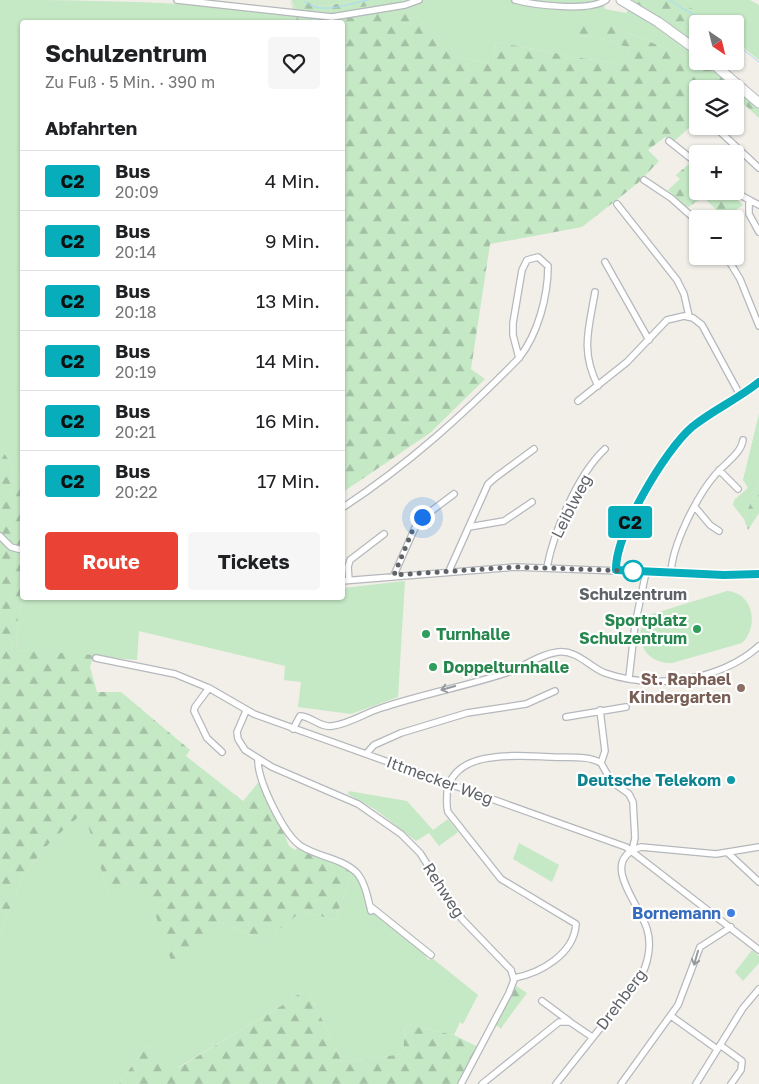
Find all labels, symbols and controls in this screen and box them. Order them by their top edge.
north arrow [689,15,744,70]
map controls [689,15,744,265]
button: heart [268,37,320,89]
text: Schulzentrum [45,38,207,67]
text: Zu Fuß · 5 Min. · 390 m [45,72,215,92]
button: layers [689,80,744,135]
text: Abfahrten [45,116,137,139]
button: + [689,145,744,200]
text: Bus [115,159,150,182]
text: 4 Min. [265,169,320,192]
text: C2 [61,170,84,192]
text: 20:09 [115,182,159,202]
button: − [689,210,744,265]
text: Bus [115,219,150,242]
text: 9 Min. [265,229,320,252]
text: C2 [61,230,84,252]
text: 20:14 [115,242,157,262]
text: Bus [115,279,150,302]
text: 13 Min. [256,289,320,312]
text: C2 [61,290,84,312]
text: 20:18 [115,302,157,322]
text: Bus [115,339,150,362]
text: 14 Min. [256,349,320,372]
text: C2 [61,350,84,372]
text: 20:19 [115,362,156,382]
text: Bus [115,399,150,422]
text: 16 Min. [256,409,320,432]
text: C2 [61,410,84,432]
text: 20:21 [115,422,156,442]
text: Bus [115,459,150,482]
text: 17 Min. [257,469,320,492]
text: C2 [61,470,84,492]
street label: Leiblweg [546,471,596,541]
text: 20:22 [115,482,158,502]
your location [410,505,435,530]
line badge: C2 [608,506,652,538]
text: C2 [618,511,642,533]
button: Route [45,532,178,590]
button: Tickets [188,532,320,590]
marker: Schulzentrum [622,560,644,582]
place label: Schulzentrum [579,584,687,604]
place label: Sportplatz Schulzentrum [579,610,687,648]
marker: Sportplatz Schulzentrum [691,623,703,635]
place label: Turnhalle [436,624,510,644]
marker: Turnhalle [420,628,432,640]
place label: Doppelturnhalle [443,657,569,677]
marker: Doppelturnhalle [427,661,439,673]
place label: St. Raphael Kindergarten [629,669,732,707]
marker: St. Raphael Kindergarten [735,682,747,694]
one-way arrow [440,684,456,693]
street label: Ittmecker Weg [384,751,496,809]
place label: Deutsche Telekom [577,770,721,790]
marker: Deutsche Telekom [725,774,737,786]
street label: Rehweg [419,859,469,921]
place label: Bornemann [632,903,721,923]
marker: Bornemann [725,907,737,919]
one-way arrow [691,950,700,966]
street label: Drehberg [592,964,650,1034]

